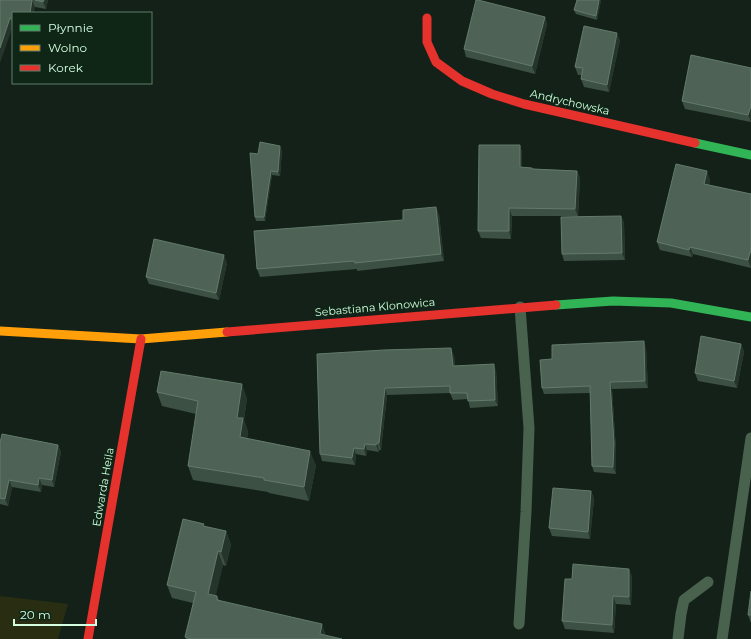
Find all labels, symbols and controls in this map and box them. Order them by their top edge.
legend [12,12,152,84]
text: Płynnie [48,20,93,35]
text: Wolno [48,40,87,55]
text: Korek [48,60,84,75]
street label: Andrychowska [529,86,611,118]
street label: Sebastiana Klonowica [314,295,436,319]
street label: Edwarda Heila [89,446,117,528]
scale bar [14,601,96,627]
text: 20 m [20,607,51,622]

